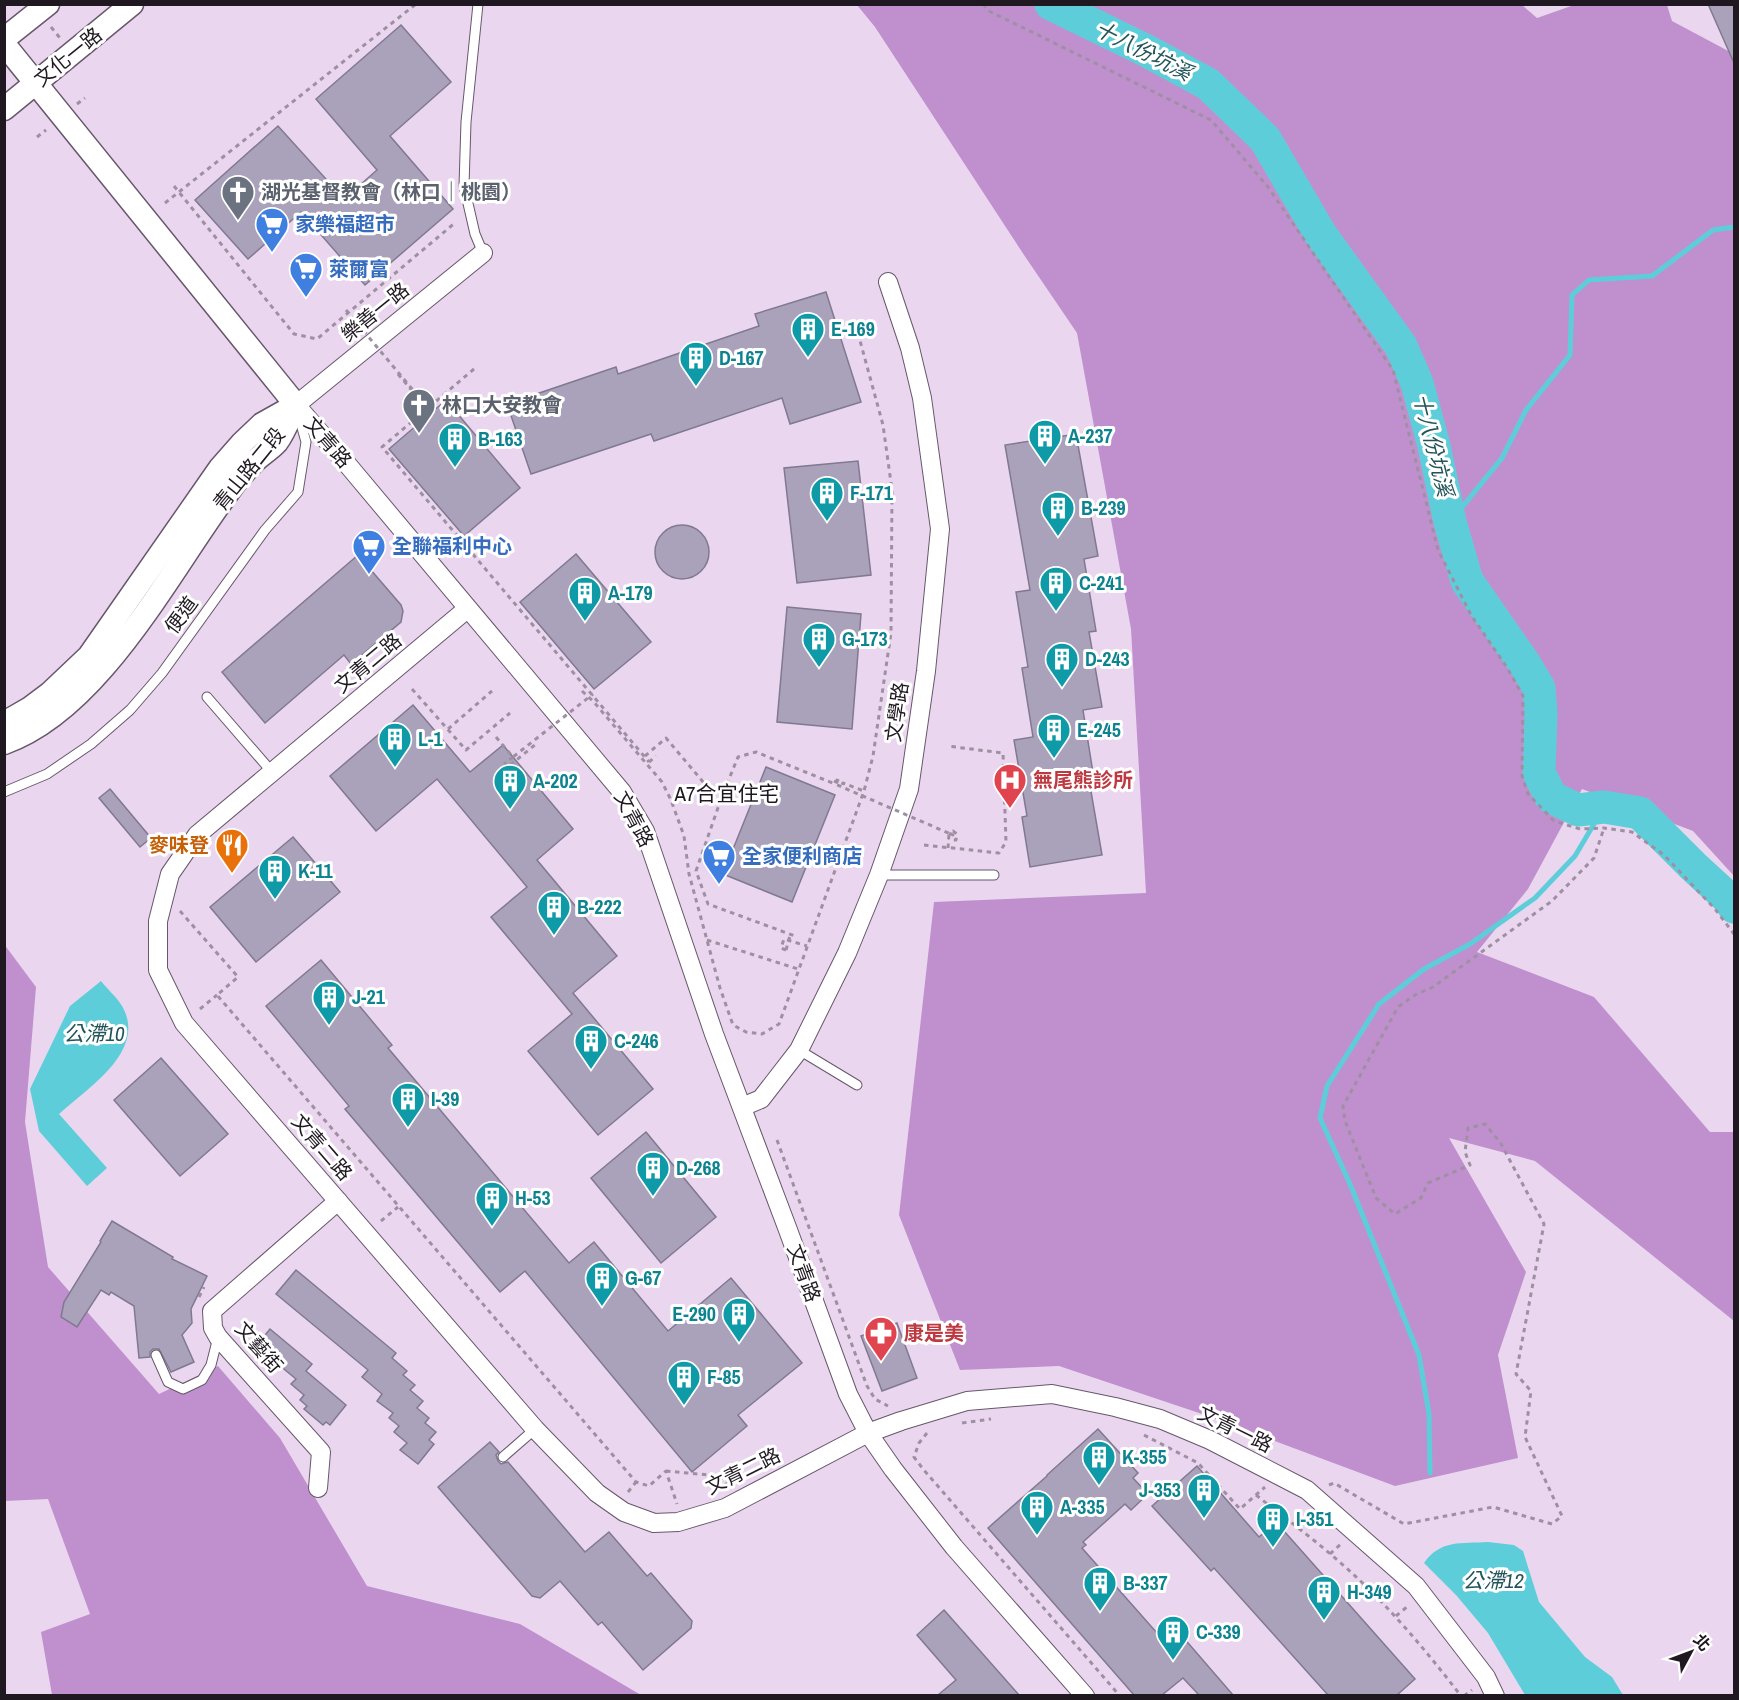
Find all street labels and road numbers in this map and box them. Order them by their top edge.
street label: 文化一路 [28,21,107,92]
street label: 樂善一路 [335,276,414,347]
street label: 文青路 [299,410,358,473]
street label: 青山路二段 [207,421,291,516]
street label: 便道 [158,591,203,639]
street label: 文青二路 [328,627,407,699]
street label: 文學路 [879,680,914,744]
street label: 文青路 [608,786,660,852]
street label: 文青二路 [286,1108,359,1186]
street label: 文青路 [782,1240,827,1306]
street label: 文藝街 [230,1315,289,1378]
street label: 文青一路 [1193,1399,1277,1458]
street label: 文青二路 [701,1441,785,1500]

